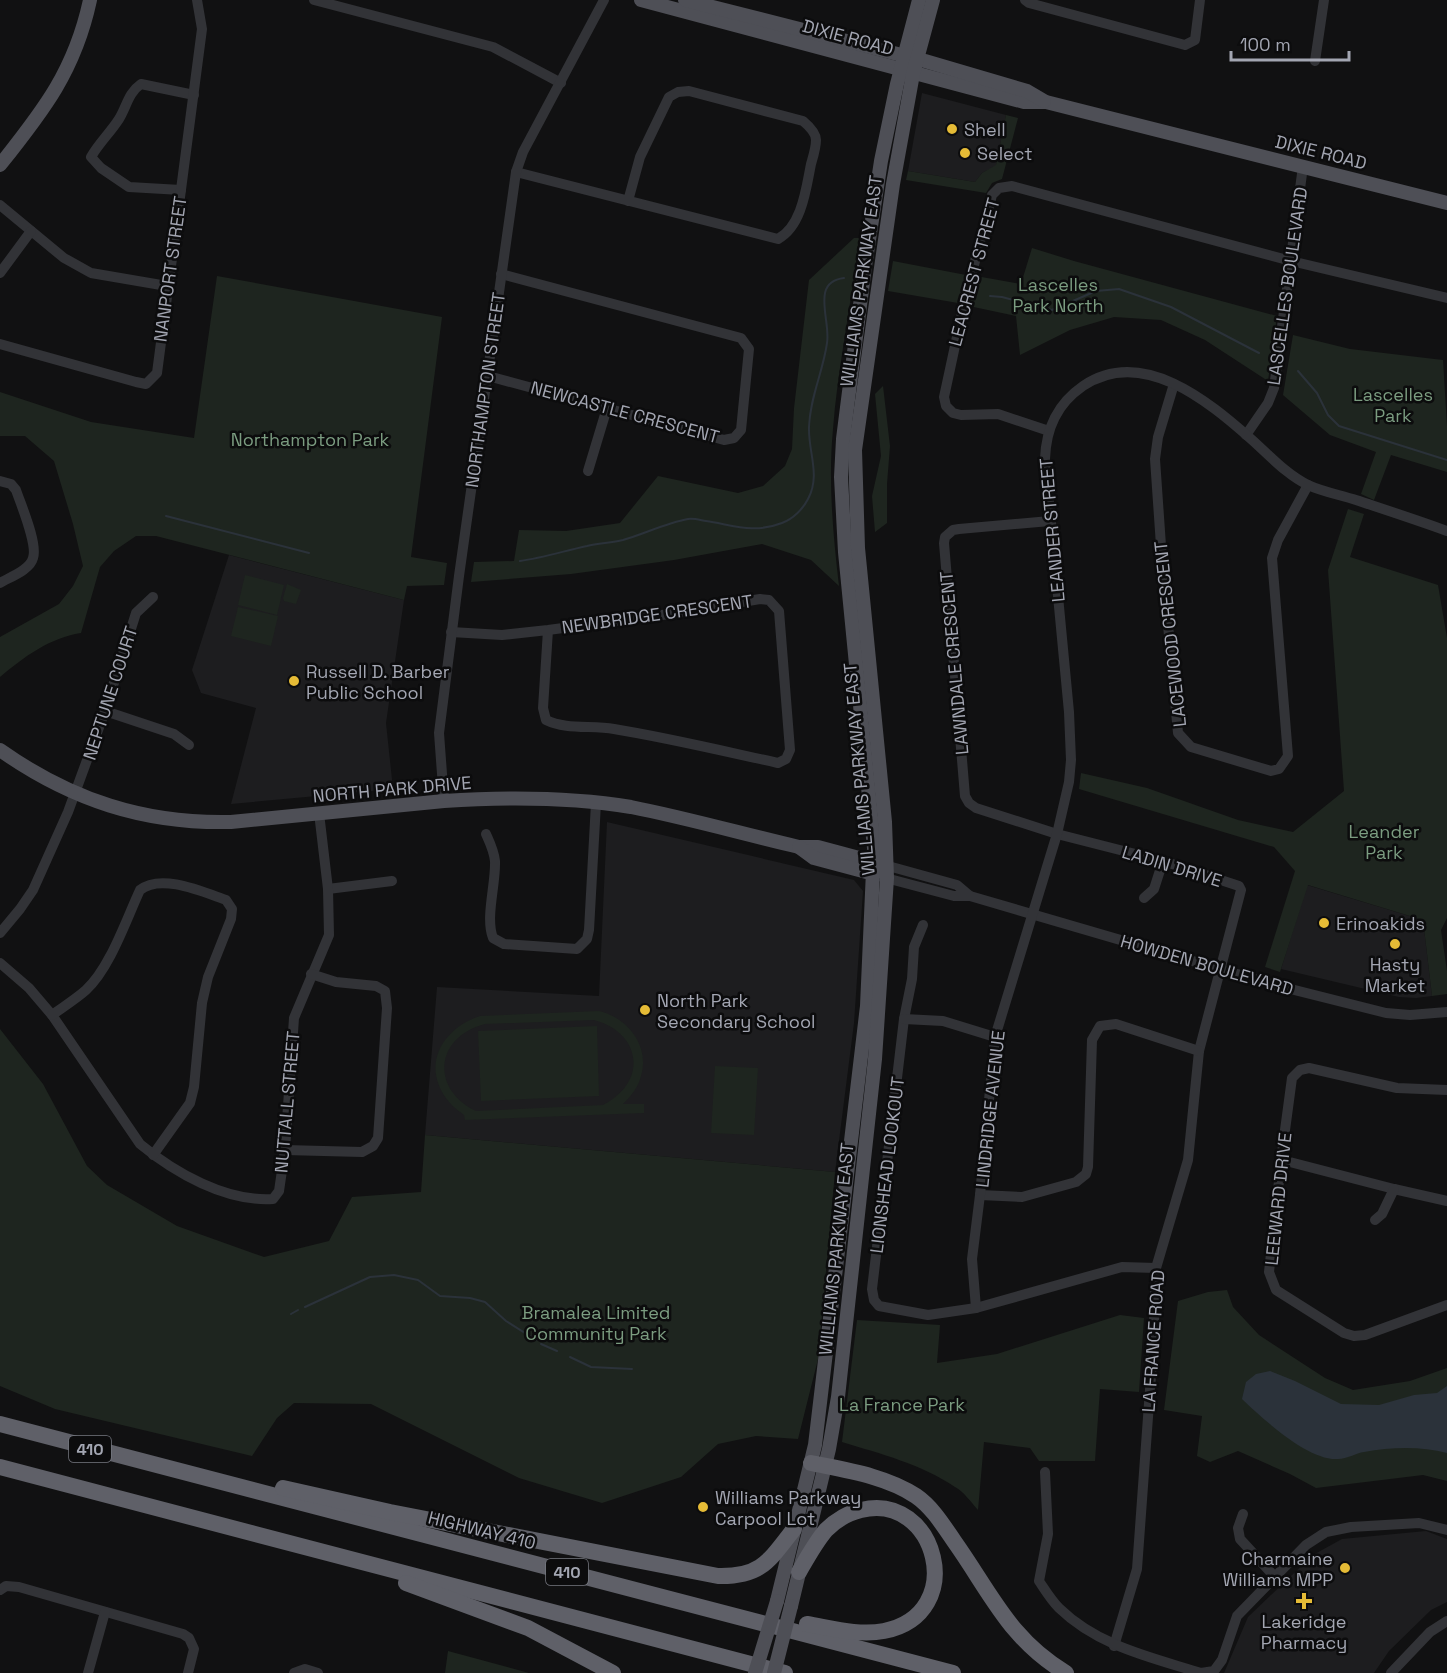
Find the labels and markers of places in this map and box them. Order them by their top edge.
place label: Shell [964,118,1006,141]
marker: Shell [945,122,959,136]
place label: Select [977,142,1032,165]
marker: Select [958,146,972,160]
place label: Russell D. Barber Public School [306,660,450,704]
marker: Russell D. Barber Public School [287,674,301,688]
place label: Erinoakids [1336,912,1425,935]
marker: Erinoakids [1317,916,1331,930]
marker: Hasty Market [1388,937,1402,951]
place label: Hasty Market [1365,953,1425,997]
place label: North Park Secondary School [657,989,815,1033]
marker: North Park Secondary School [638,1003,652,1017]
place label: Williams Parkway Carpool Lot [715,1486,861,1530]
marker: Williams Parkway Carpool Lot [696,1500,710,1514]
place label: Charmaine Williams MPP [1222,1547,1333,1591]
marker: Charmaine Williams MPP [1338,1561,1352,1575]
marker: Lakeridge Pharmacy [1297,1594,1311,1608]
place label: Lakeridge Pharmacy [1261,1610,1347,1654]

